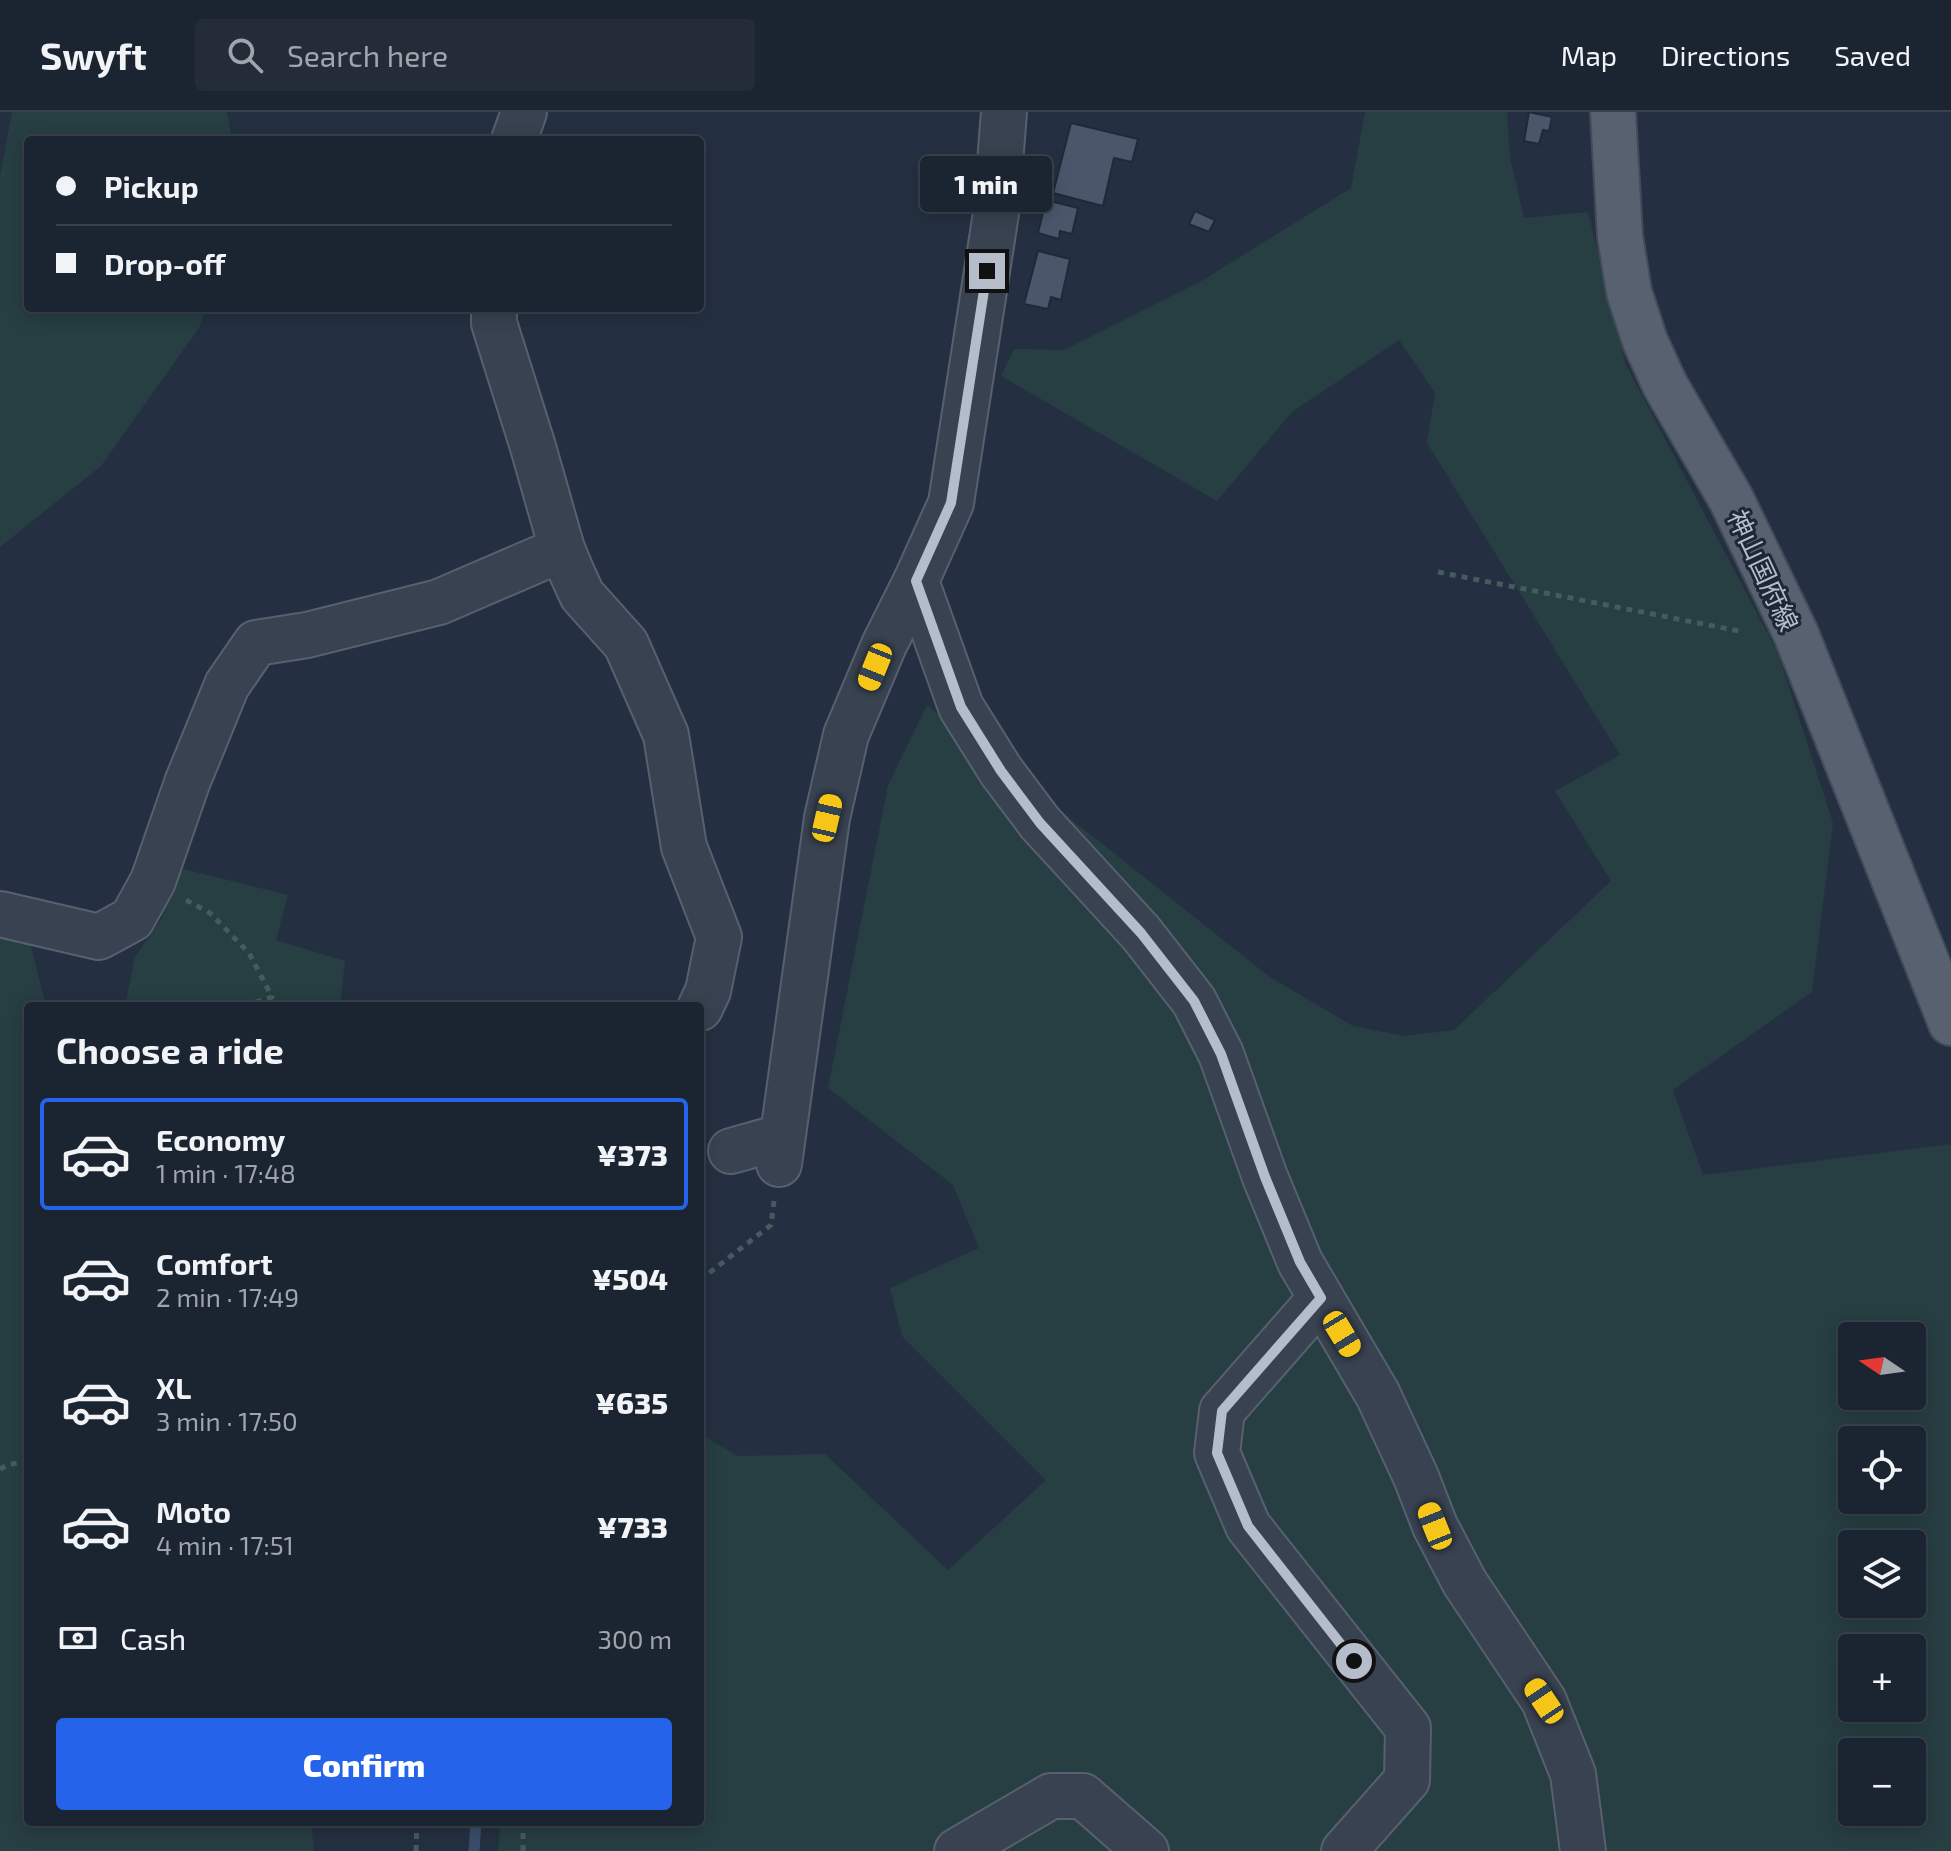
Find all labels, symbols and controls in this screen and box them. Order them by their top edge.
search box [195,19,755,91]
text: Swyft [40,32,147,78]
icon: search [223,33,267,77]
text: Search here [287,37,448,73]
text: Map [1561,38,1617,72]
text: Directions [1661,38,1790,72]
text: Saved [1834,38,1911,72]
callout: 1 min [921,155,1053,211]
text: Pickup [104,168,199,204]
text: 1 min [954,168,1018,199]
text: Drop-off [104,245,226,281]
route end [969,253,1005,289]
street label: 神山国府線 [1722,505,1806,635]
car [855,640,895,694]
car [810,792,844,844]
text: Choose a ride [56,1028,284,1071]
icon: car [60,1118,132,1190]
text: Economy [156,1121,285,1157]
text: ¥373 [597,1136,668,1172]
text: 1 min · 17:48 [156,1157,296,1188]
icon: car [60,1242,132,1314]
text: Comfort [156,1245,273,1281]
text: ¥504 [592,1260,668,1296]
text: 2 min · 17:49 [156,1281,299,1312]
car [1319,1307,1365,1361]
north arrow [1838,1322,1926,1410]
map controls [1838,1322,1926,1826]
icon: car [60,1366,132,1438]
text: XL [156,1369,191,1405]
text: ¥635 [595,1384,668,1420]
text: 3 min · 17:50 [156,1405,298,1436]
button: locate [1838,1426,1926,1514]
icon: car [60,1490,132,1562]
text: Moto [156,1493,231,1529]
car [1415,1499,1455,1553]
text: ¥733 [597,1508,668,1544]
text: 4 min · 17:51 [156,1529,294,1560]
button: layers [1838,1530,1926,1618]
icon: cash [56,1616,100,1660]
text: Cash [120,1620,186,1656]
text: 300 m [598,1623,672,1654]
button: + [1838,1634,1926,1722]
route start [1336,1643,1372,1679]
car [1521,1674,1567,1728]
button: Confirm [56,1718,672,1810]
button: − [1838,1738,1926,1826]

